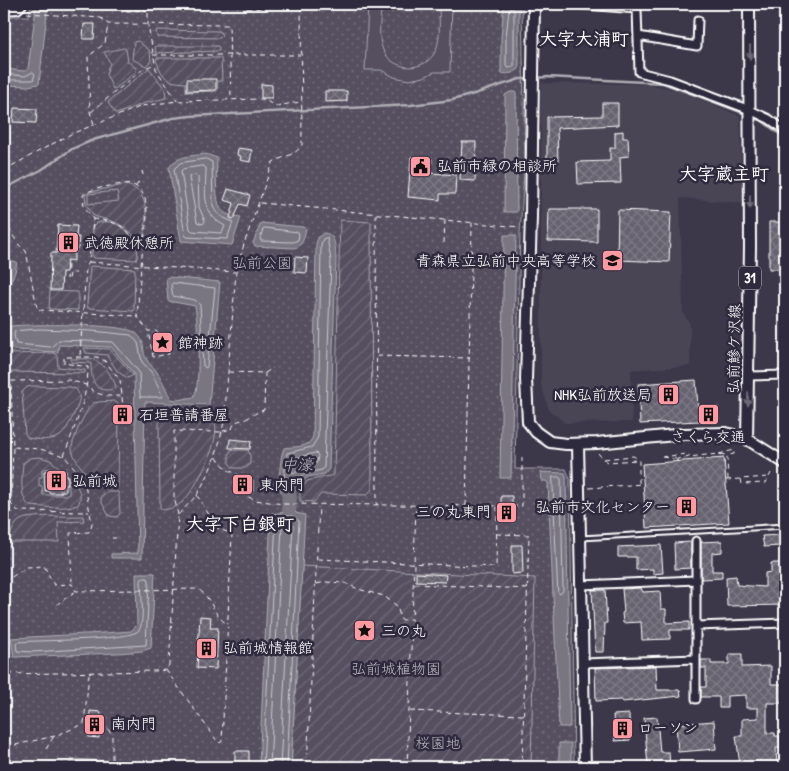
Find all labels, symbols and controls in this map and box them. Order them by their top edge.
district label: 大字大浦町 [539,26,629,51]
one-way arrow [746,45,754,61]
public building icon: 弘前市緑の相談所 [409,154,433,178]
place label: 弘前市緑の相談所 [437,155,557,176]
district label: 大字蔵主町 [679,161,769,186]
one-way arrow [746,194,754,210]
building icon: 武徳殿休憩所 [56,231,80,255]
place label: 武徳殿休憩所 [84,232,174,253]
school or university icon: 青森県立弘前中央高等学校 [600,249,624,273]
place label: 青森県立弘前中央高等学校 [416,250,596,271]
park label: 弘前公園 [232,252,292,273]
road number: 31 [739,266,761,290]
street label: 弘前鰺ケ沢線 [722,304,745,394]
place icon: 館神跡 [150,331,174,355]
place label: 館神跡 [178,332,223,353]
building icon: NHK弘前放送局 [656,383,680,407]
place label: NHK弘前放送局 [554,384,652,405]
one-way arrow [744,391,752,407]
building icon: さくら交通 [696,402,720,426]
building icon: 石垣普請番屋 [111,403,135,427]
place label: 石垣普請番屋 [139,404,229,425]
place label: さくら交通 [670,426,746,447]
water label: 中濠 [281,453,315,475]
building icon: 弘前城 [44,469,68,493]
place label: 弘前城 [72,470,117,491]
building icon: 東内門 [231,473,255,497]
place label: 東内門 [259,474,304,495]
building icon: 弘前市文化センター [674,495,698,519]
place label: 弘前市文化センター [536,496,670,517]
building icon: 三の丸東門 [495,500,519,524]
place label: 三の丸東門 [416,501,491,522]
district label: 大字下白銀町 [186,511,294,536]
place icon: 三の丸 [353,619,377,643]
place label: 三の丸 [381,620,426,641]
building icon: 弘前城情報館 [195,636,219,660]
place label: 弘前城情報館 [223,637,313,658]
park label: 弘前城植物園 [351,658,441,679]
building icon: 南内門 [83,712,107,736]
place label: 南内門 [111,713,156,734]
building icon: ローソン [610,716,634,740]
place label: ローソン [638,717,698,738]
park label: 桜園地 [415,732,461,753]

